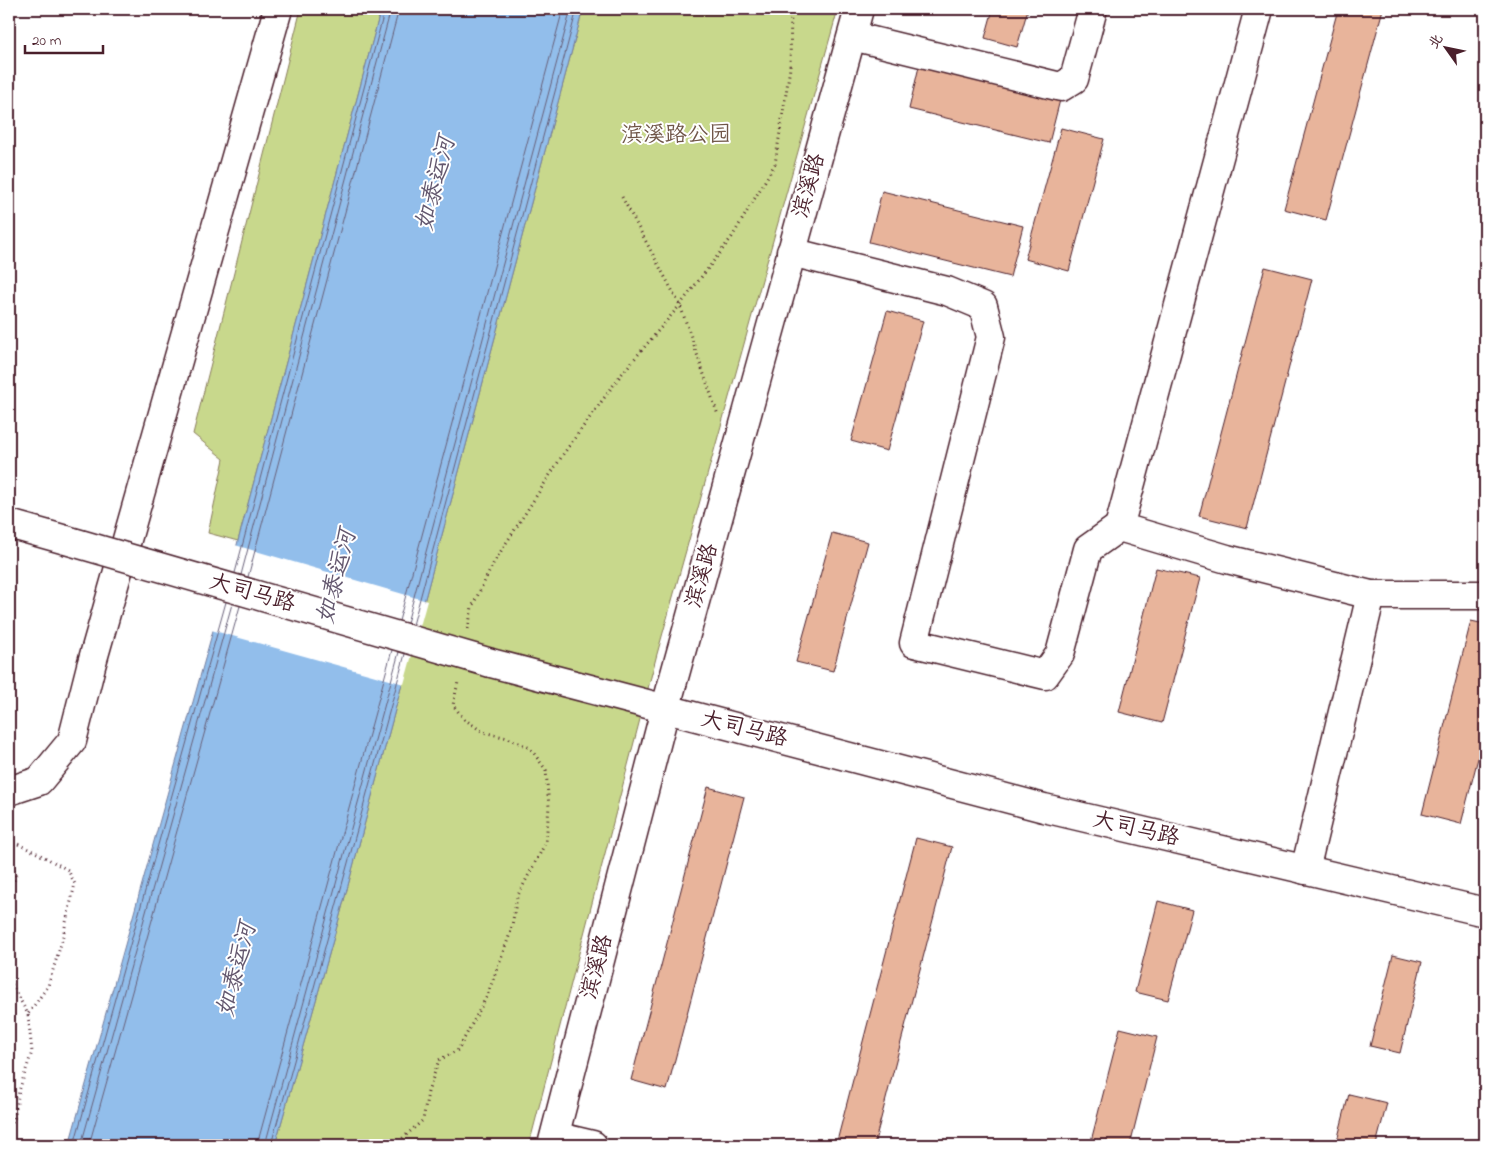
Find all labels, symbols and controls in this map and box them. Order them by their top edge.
scale bar [25,22,102,54]
north arrow [1422,22,1472,72]
text: 20 m [32,30,62,52]
text: 北 [1424,30,1449,53]
park label: 滨溪路公园 [621,120,731,152]
water label: 如泰运河 [408,129,467,235]
street label: 滨溪路 [786,150,834,222]
water label: 如泰运河 [309,522,368,628]
street label: 滨溪路 [679,540,727,612]
street label: 大司马路 [205,566,299,622]
street label: 大司马路 [697,704,791,756]
street label: 大司马路 [1090,805,1182,855]
water label: 如泰运河 [209,915,268,1021]
street label: 滨溪路 [574,931,622,1003]

